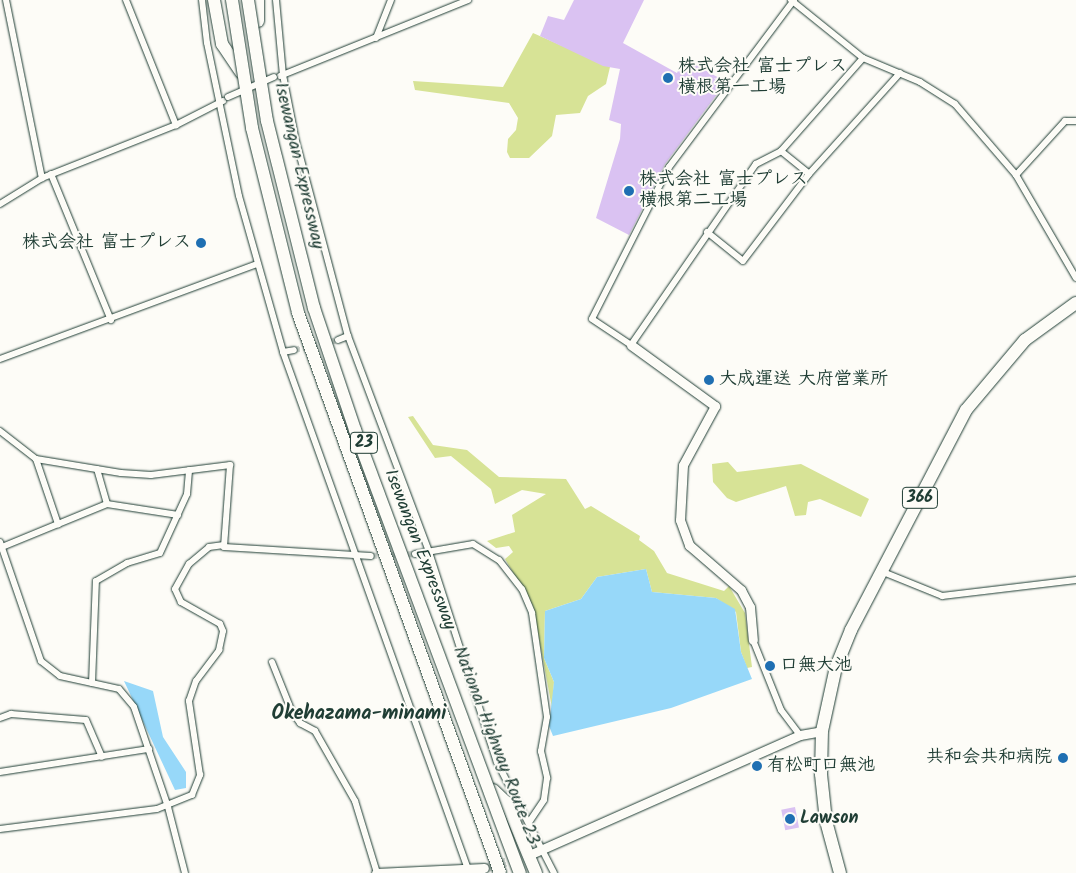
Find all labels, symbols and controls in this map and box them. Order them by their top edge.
place label: 株式会社 富士プレス 横根第一工場 [678,57,847,100]
marker: 株式会社 富士プレス 横根第一工場 [662,72,674,84]
street label: Isewangan Expressway [268,80,328,252]
place label: 株式会社 富士プレス 横根第二工場 [639,170,808,212]
marker: 株式会社 富士プレス 横根第二工場 [623,185,635,197]
place label: 株式会社 富士プレス [22,232,191,254]
marker: 株式会社 富士プレス [195,237,207,249]
place label: 大成運送 大府営業所 [719,369,888,391]
marker: 大成運送 大府営業所 [703,374,715,386]
road number: 23 [349,429,379,456]
street label: Isewangan Expressway [378,467,460,633]
road number: 366 [901,484,939,512]
street label: National Highway Route 23 [447,644,543,848]
place label: 口無大池 [780,655,852,677]
marker: 口無大池 [764,660,776,672]
district label: Okehazama-minami [272,702,446,726]
place label: 共和会共和病院 [926,747,1052,769]
marker: 共和会共和病院 [1056,751,1070,765]
place label: 有松町口無池 [767,755,875,777]
marker: 有松町口無池 [751,760,763,772]
place label: Lawson [800,808,858,830]
marker: Lawson [784,813,796,825]

